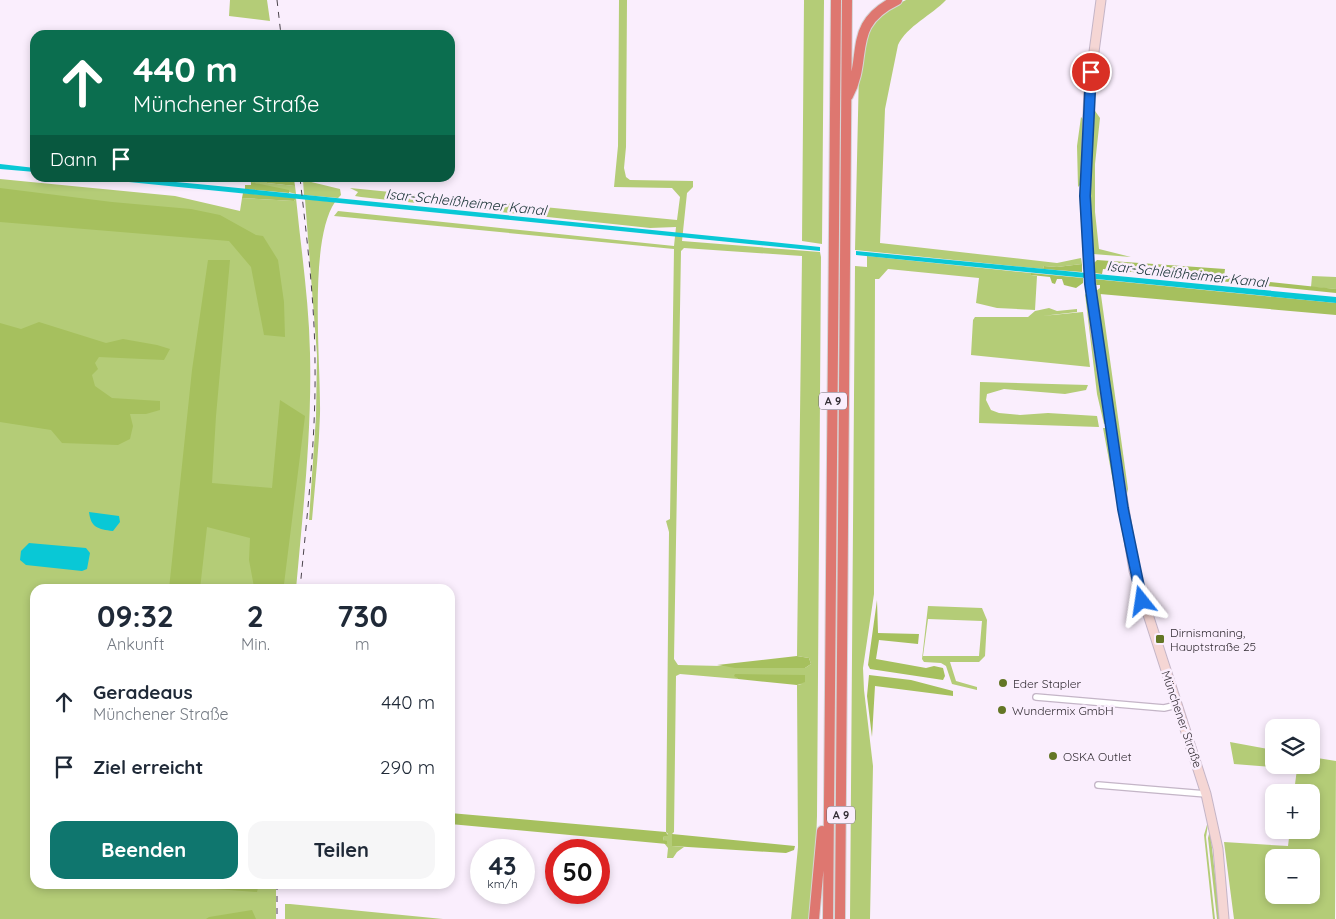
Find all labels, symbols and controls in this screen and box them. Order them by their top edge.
text: 440 m [133,47,238,91]
icon: ahead [50,50,115,115]
pin [1070,51,1112,93]
icon: arrive [1077,58,1105,86]
text: Münchener Straße [133,90,320,118]
icon: arrive [107,145,135,173]
text: Dann [50,147,97,171]
water label: Isar-Schleißheimer Kanal [385,185,549,220]
water label: Isar-Schleißheimer Kanal [1106,257,1270,292]
road number: A 9 [819,392,847,410]
position arrow [1115,574,1167,626]
text: 09:32 [97,597,174,635]
text: 2 [247,597,264,635]
text: 730 [337,597,388,635]
place label: Dirnismaning, Hauptstraße 25 [1170,625,1256,654]
marker: Dirnismaning, Hauptstraße 25 [1154,633,1166,645]
text: Ankunft [107,634,164,654]
text: Min. [241,634,270,654]
text: m [355,634,370,654]
street label: Münchener Straße [1158,668,1206,770]
place label: Eder Stapler [1013,676,1081,691]
marker: Eder Stapler [997,677,1009,689]
text: Geradeaus [93,680,193,704]
icon: ahead [50,688,78,716]
text: 440 m [381,690,435,714]
place label: Wundermix GmbH [1012,703,1114,718]
text: Münchener Straße [93,704,229,724]
marker: Wundermix GmbH [996,704,1008,716]
map controls [1265,719,1320,904]
button: layers [1265,719,1320,774]
place label: OSKA Outlet [1063,749,1132,764]
marker: OSKA Outlet [1047,750,1059,762]
icon: arrive [50,753,78,781]
text: Ziel erreicht [93,755,203,779]
text: 290 m [380,755,435,779]
button: + [1265,784,1320,839]
road number: A 9 [827,806,855,824]
button: Beenden [50,821,238,879]
button: Teilen [248,821,435,879]
speed limit sign: 50 [545,839,610,904]
button: − [1265,849,1320,904]
text: 43 [488,850,517,881]
text: km/h [487,876,518,891]

